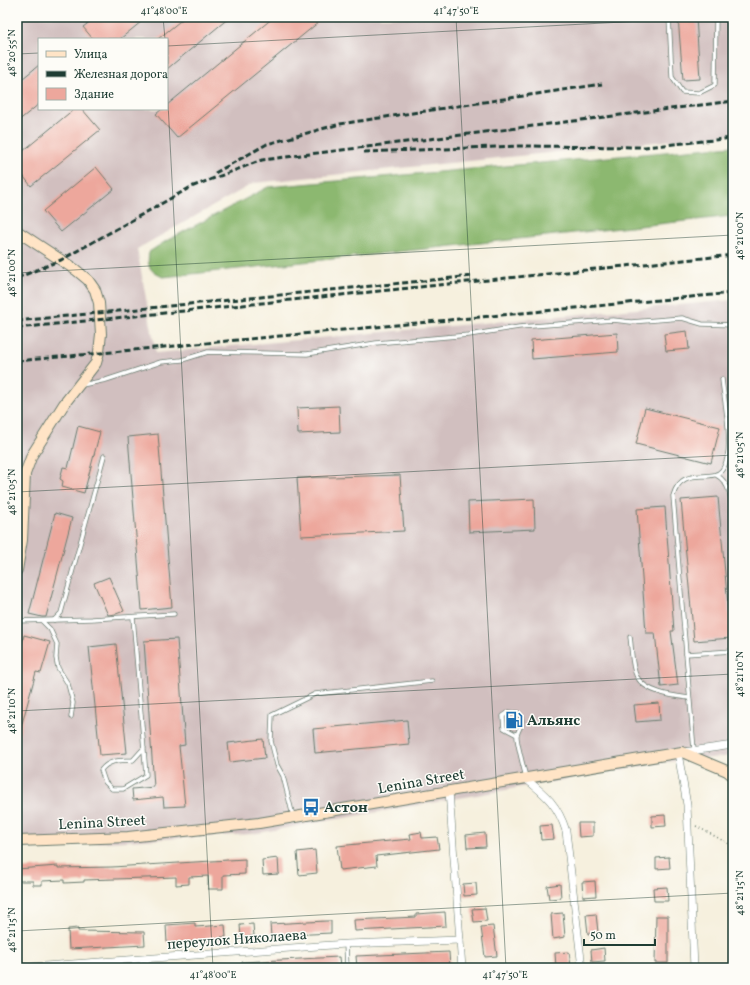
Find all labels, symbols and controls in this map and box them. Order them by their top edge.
text: 41°48'00"E [141,4,187,18]
text: 41°47'50"E [433,4,479,18]
text: 48°20'55"N [5,28,19,77]
legend [38,38,168,110]
text: Улица [74,47,107,63]
text: Железная дорога [74,67,168,83]
text: Здание [74,87,114,103]
text: 48°21'00"N [733,211,747,260]
text: 48°21'00"N [5,248,19,297]
text: 48°21'05"N [733,431,747,479]
text: 48°21'05"N [5,468,19,516]
text: 48°21'10"N [733,650,747,697]
text: 48°21'10"N [5,687,19,734]
fuel station icon: Альянс [504,710,524,730]
place label: Альянс [527,711,580,732]
street label: Lenina Street [376,765,466,800]
bus stop icon: Астон [301,797,321,817]
place label: Астон [324,798,368,819]
street label: Lenina Street [58,811,146,836]
text: 48°21'15"N [733,870,747,916]
text: 48°21'15"N [5,907,19,953]
scale bar [584,921,655,947]
street label: переулок Николаева [166,925,308,956]
text: 50 m [590,928,616,944]
text: 41°48'00"E [190,968,236,982]
text: 41°47'50"E [482,968,528,982]

